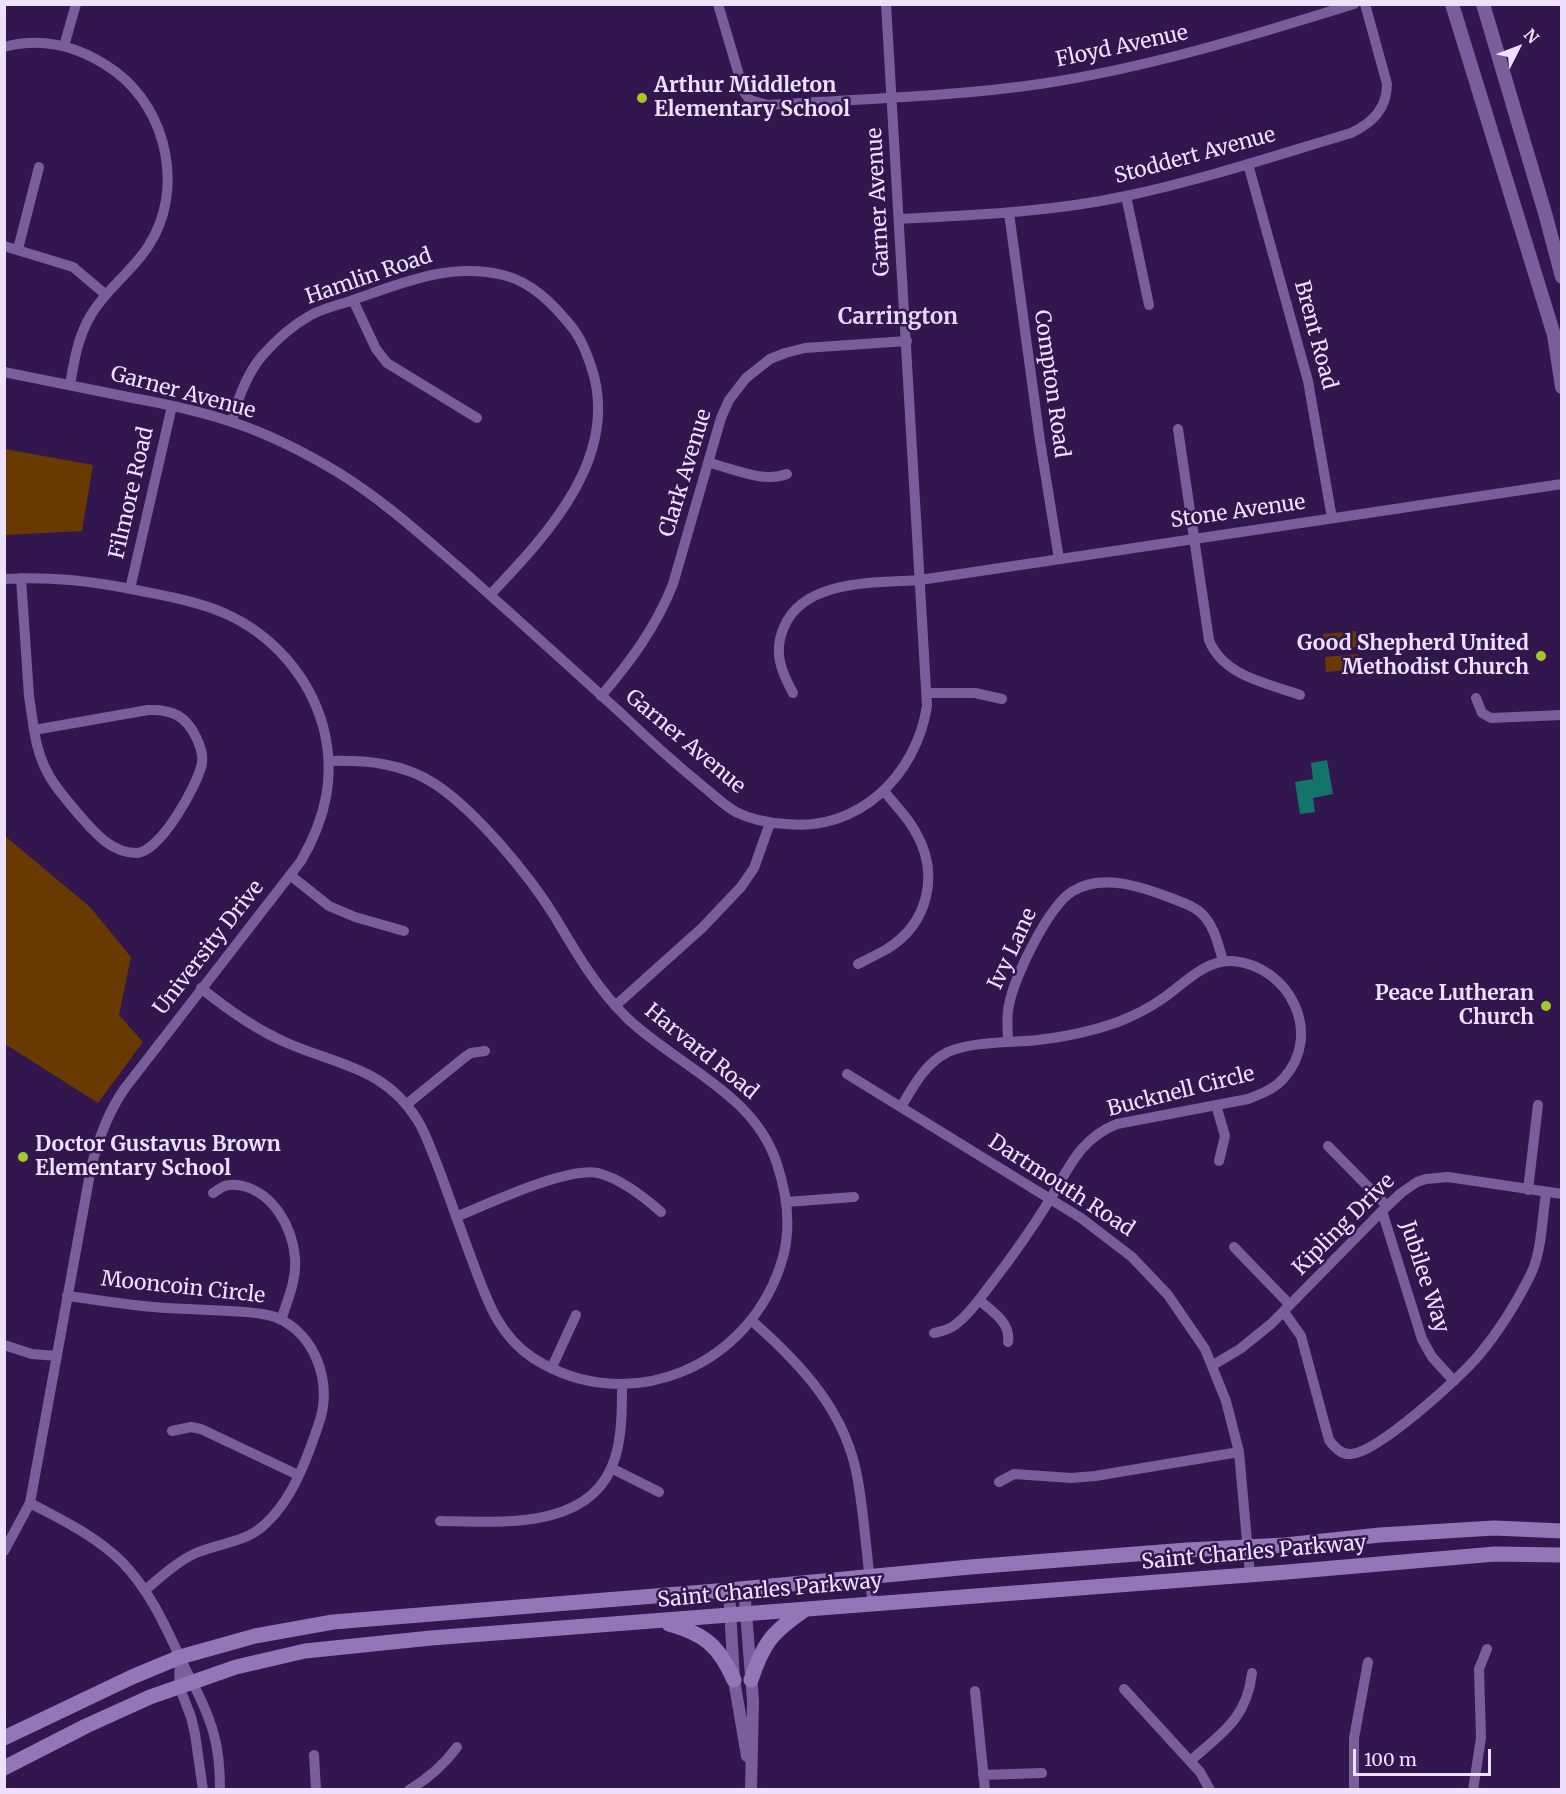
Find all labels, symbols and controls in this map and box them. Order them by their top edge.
north arrow [1488,18,1548,78]
street label: Floyd Avenue [1054,21,1190,73]
text: N [1520,25,1543,47]
place label: Arthur Middleton Elementary School [654,73,850,123]
marker: Arthur Middleton Elementary School [635,91,649,105]
street label: Stoddert Avenue [1112,122,1278,190]
street label: Garner Avenue [863,127,895,277]
street label: Hamlin Road [303,244,435,310]
street label: Brent Road [1288,278,1342,392]
district label: Carrington [838,305,958,331]
street label: Compton Road [1028,308,1074,460]
street label: Garner Avenue [108,362,258,424]
street label: Clark Avenue [655,406,717,540]
street label: Filmore Road [105,425,159,561]
street label: Stone Avenue [1169,490,1307,534]
place label: Good Shepherd United Methodist Church [1297,631,1529,681]
marker: Good Shepherd United Methodist Church [1534,649,1548,663]
street label: Garner Avenue [620,684,750,800]
street label: University Drive [149,876,269,1020]
street label: Ivy Lane [983,904,1043,994]
place label: Peace Lutheran Church [1375,981,1534,1031]
street label: Harvard Road [639,999,763,1105]
marker: Peace Lutheran Church [1539,999,1553,1013]
street label: Bucknell Circle [1105,1062,1257,1122]
street label: Dartmouth Road [983,1129,1139,1243]
place label: Doctor Gustavus Brown Elementary School [35,1132,281,1182]
marker: Doctor Gustavus Brown Elementary School [16,1150,30,1164]
street label: Kipling Drive [1288,1169,1400,1281]
street label: Jubilee Way [1394,1218,1454,1336]
street label: Mooncoin Circle [100,1267,266,1309]
street label: Saint Charles Parkway [1140,1531,1368,1575]
street label: Saint Charles Parkway [656,1569,884,1613]
scale bar [1356,1737,1494,1775]
text: 100 m [1364,1748,1417,1771]

